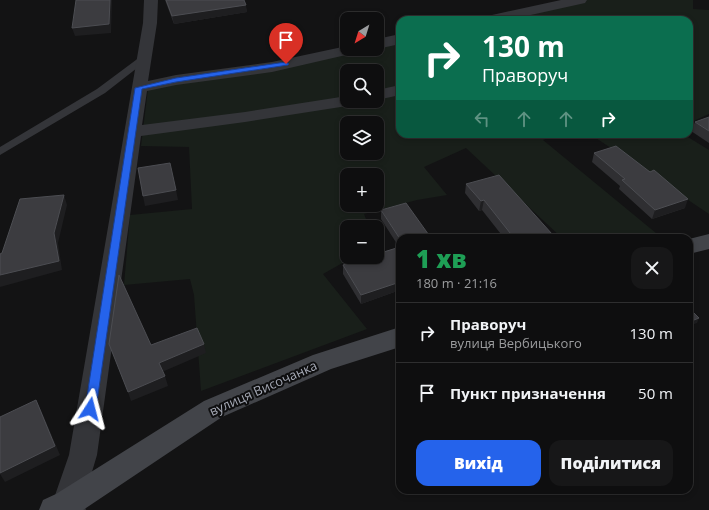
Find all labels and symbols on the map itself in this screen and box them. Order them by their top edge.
north arrow [340,12,384,56]
pin [269,23,303,64]
street label: вулиця Височанка [206,356,320,420]
position arrow [69,388,111,430]

